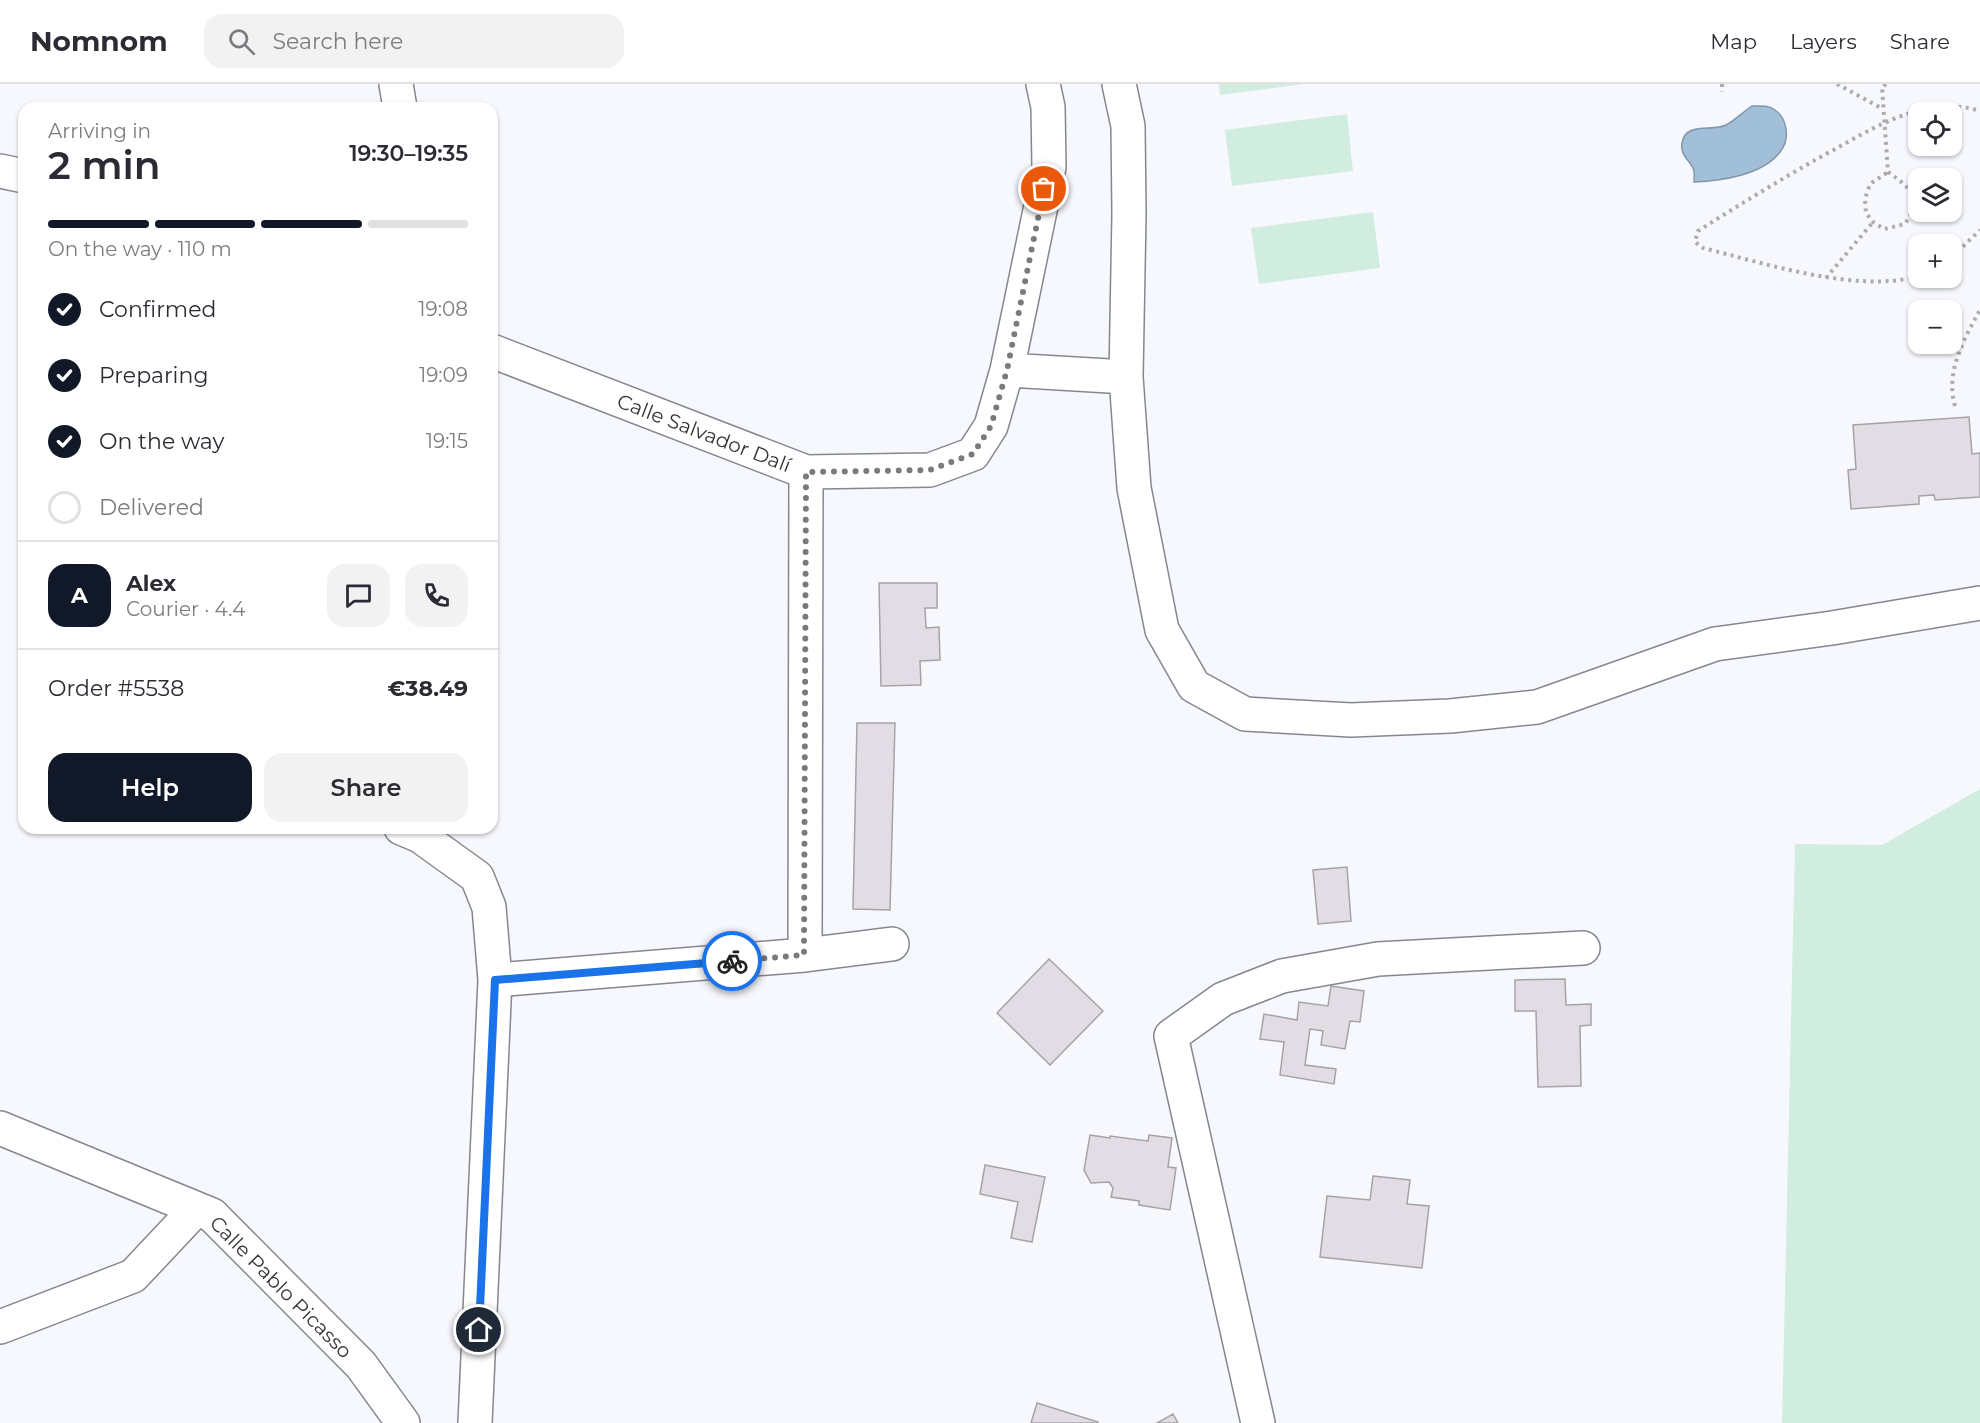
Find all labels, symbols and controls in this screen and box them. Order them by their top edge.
search box [204,14,624,68]
text: Nomnom [30,24,168,58]
icon: search [225,25,258,58]
text: Search here [273,28,403,55]
text: Map [1710,29,1757,54]
text: Layers [1790,29,1857,54]
text: Share [1890,29,1950,54]
map controls [1908,102,1962,354]
button: locate [1908,102,1962,156]
text: Arriving in [48,119,151,143]
text: 19:30–19:35 [349,140,468,167]
text: 2 min [48,141,161,189]
pin [1018,163,1069,214]
button: layers [1908,168,1962,222]
icon: bag [1027,172,1060,205]
button: + [1908,234,1962,288]
text: On the way · 110 m [48,237,232,261]
icon: check [48,293,81,326]
text: Confirmed [99,296,216,323]
text: 19:08 [418,297,468,321]
button: − [1908,300,1962,354]
icon: check [48,359,81,392]
text: Preparing [99,362,208,389]
text: 19:09 [419,363,468,387]
street label: Calle Salvador Dalí [614,389,796,478]
icon: check [48,425,81,458]
text: On the way [99,428,224,455]
text: 19:15 [426,429,468,453]
text: Delivered [99,494,204,521]
button: chat [327,564,390,627]
button: phone [405,564,468,627]
text: Alex [126,570,176,597]
text: A [71,582,88,609]
text: Courier · 4.4 [126,597,245,621]
text: Order #5538 [48,675,184,702]
text: €38.49 [388,675,468,702]
button: Help [48,753,252,822]
button: Share [264,753,468,822]
courier [702,931,762,991]
icon: bike [716,945,749,978]
street label: Calle Pablo Picasso [205,1211,357,1363]
pin [453,1304,504,1355]
icon: home [462,1313,495,1346]

